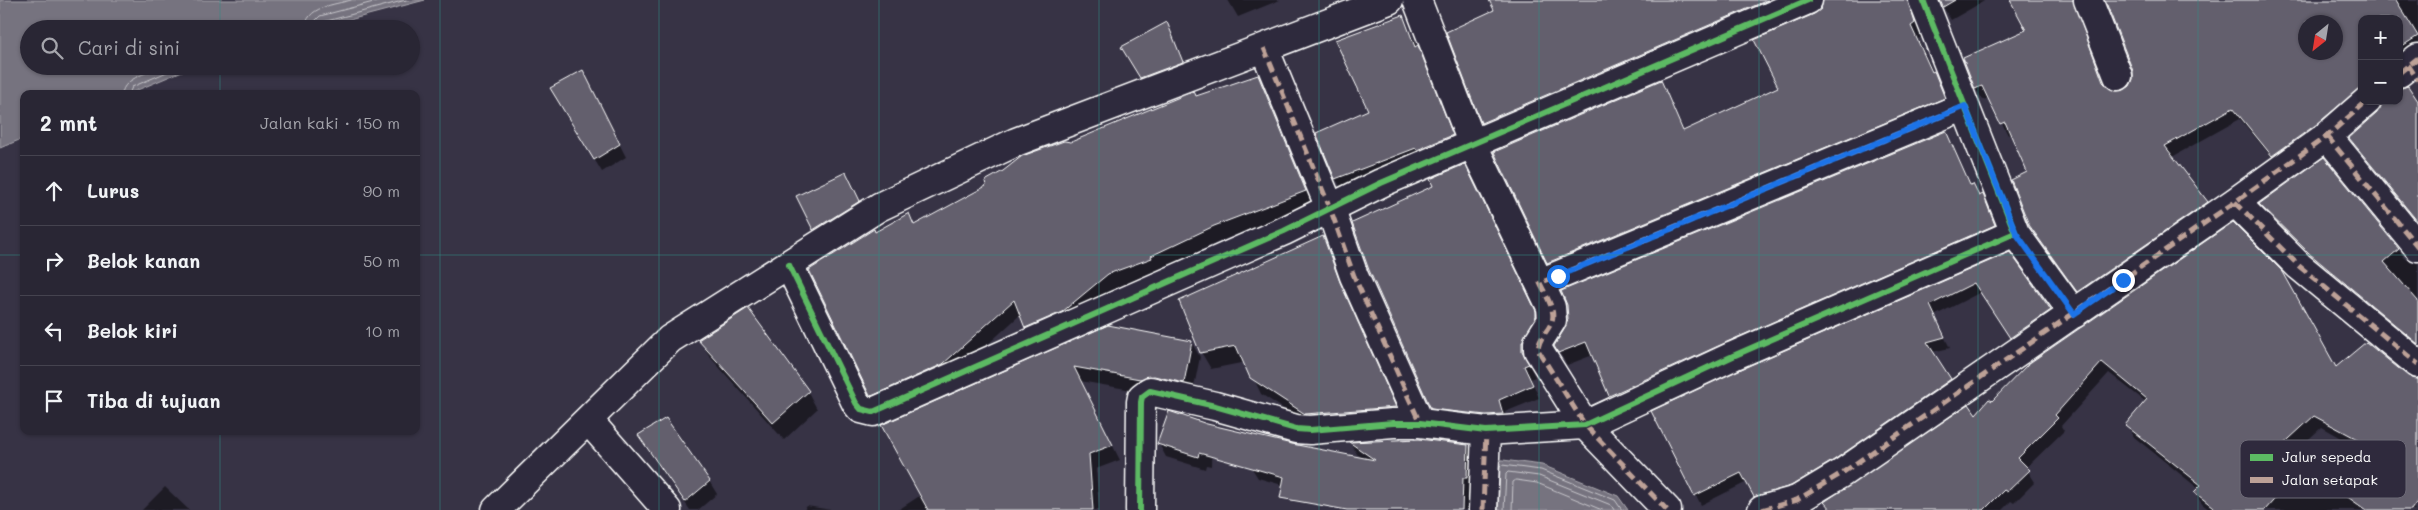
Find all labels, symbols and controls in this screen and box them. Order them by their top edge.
north arrow [2298,15,2343,60]
map controls [2358,15,2403,105]
button: + [2358,15,2403,60]
search box [20,20,420,75]
icon: search [38,34,66,62]
text: Cari di sini [78,35,180,60]
button: − [2358,60,2403,105]
text: 2 mnt [40,109,97,136]
text: Jalan kaki · 150 m [260,112,400,133]
icon: ahead [40,177,68,205]
text: Lurus [87,178,139,203]
text: 90 m [363,180,400,201]
icon: right [40,247,68,275]
text: Belok kanan [87,248,200,273]
text: 50 m [363,250,400,271]
route start [1547,265,1570,288]
route end [2112,269,2135,292]
icon: left [40,317,68,345]
text: Belok kiri [87,318,178,343]
text: 10 m [365,320,400,341]
icon: arrive [40,387,68,415]
text: Tiba di tujuan [87,388,220,413]
legend [2240,440,2406,498]
text: Jalur sepeda [2282,447,2371,466]
text: Jalan setapak [2282,470,2378,489]

